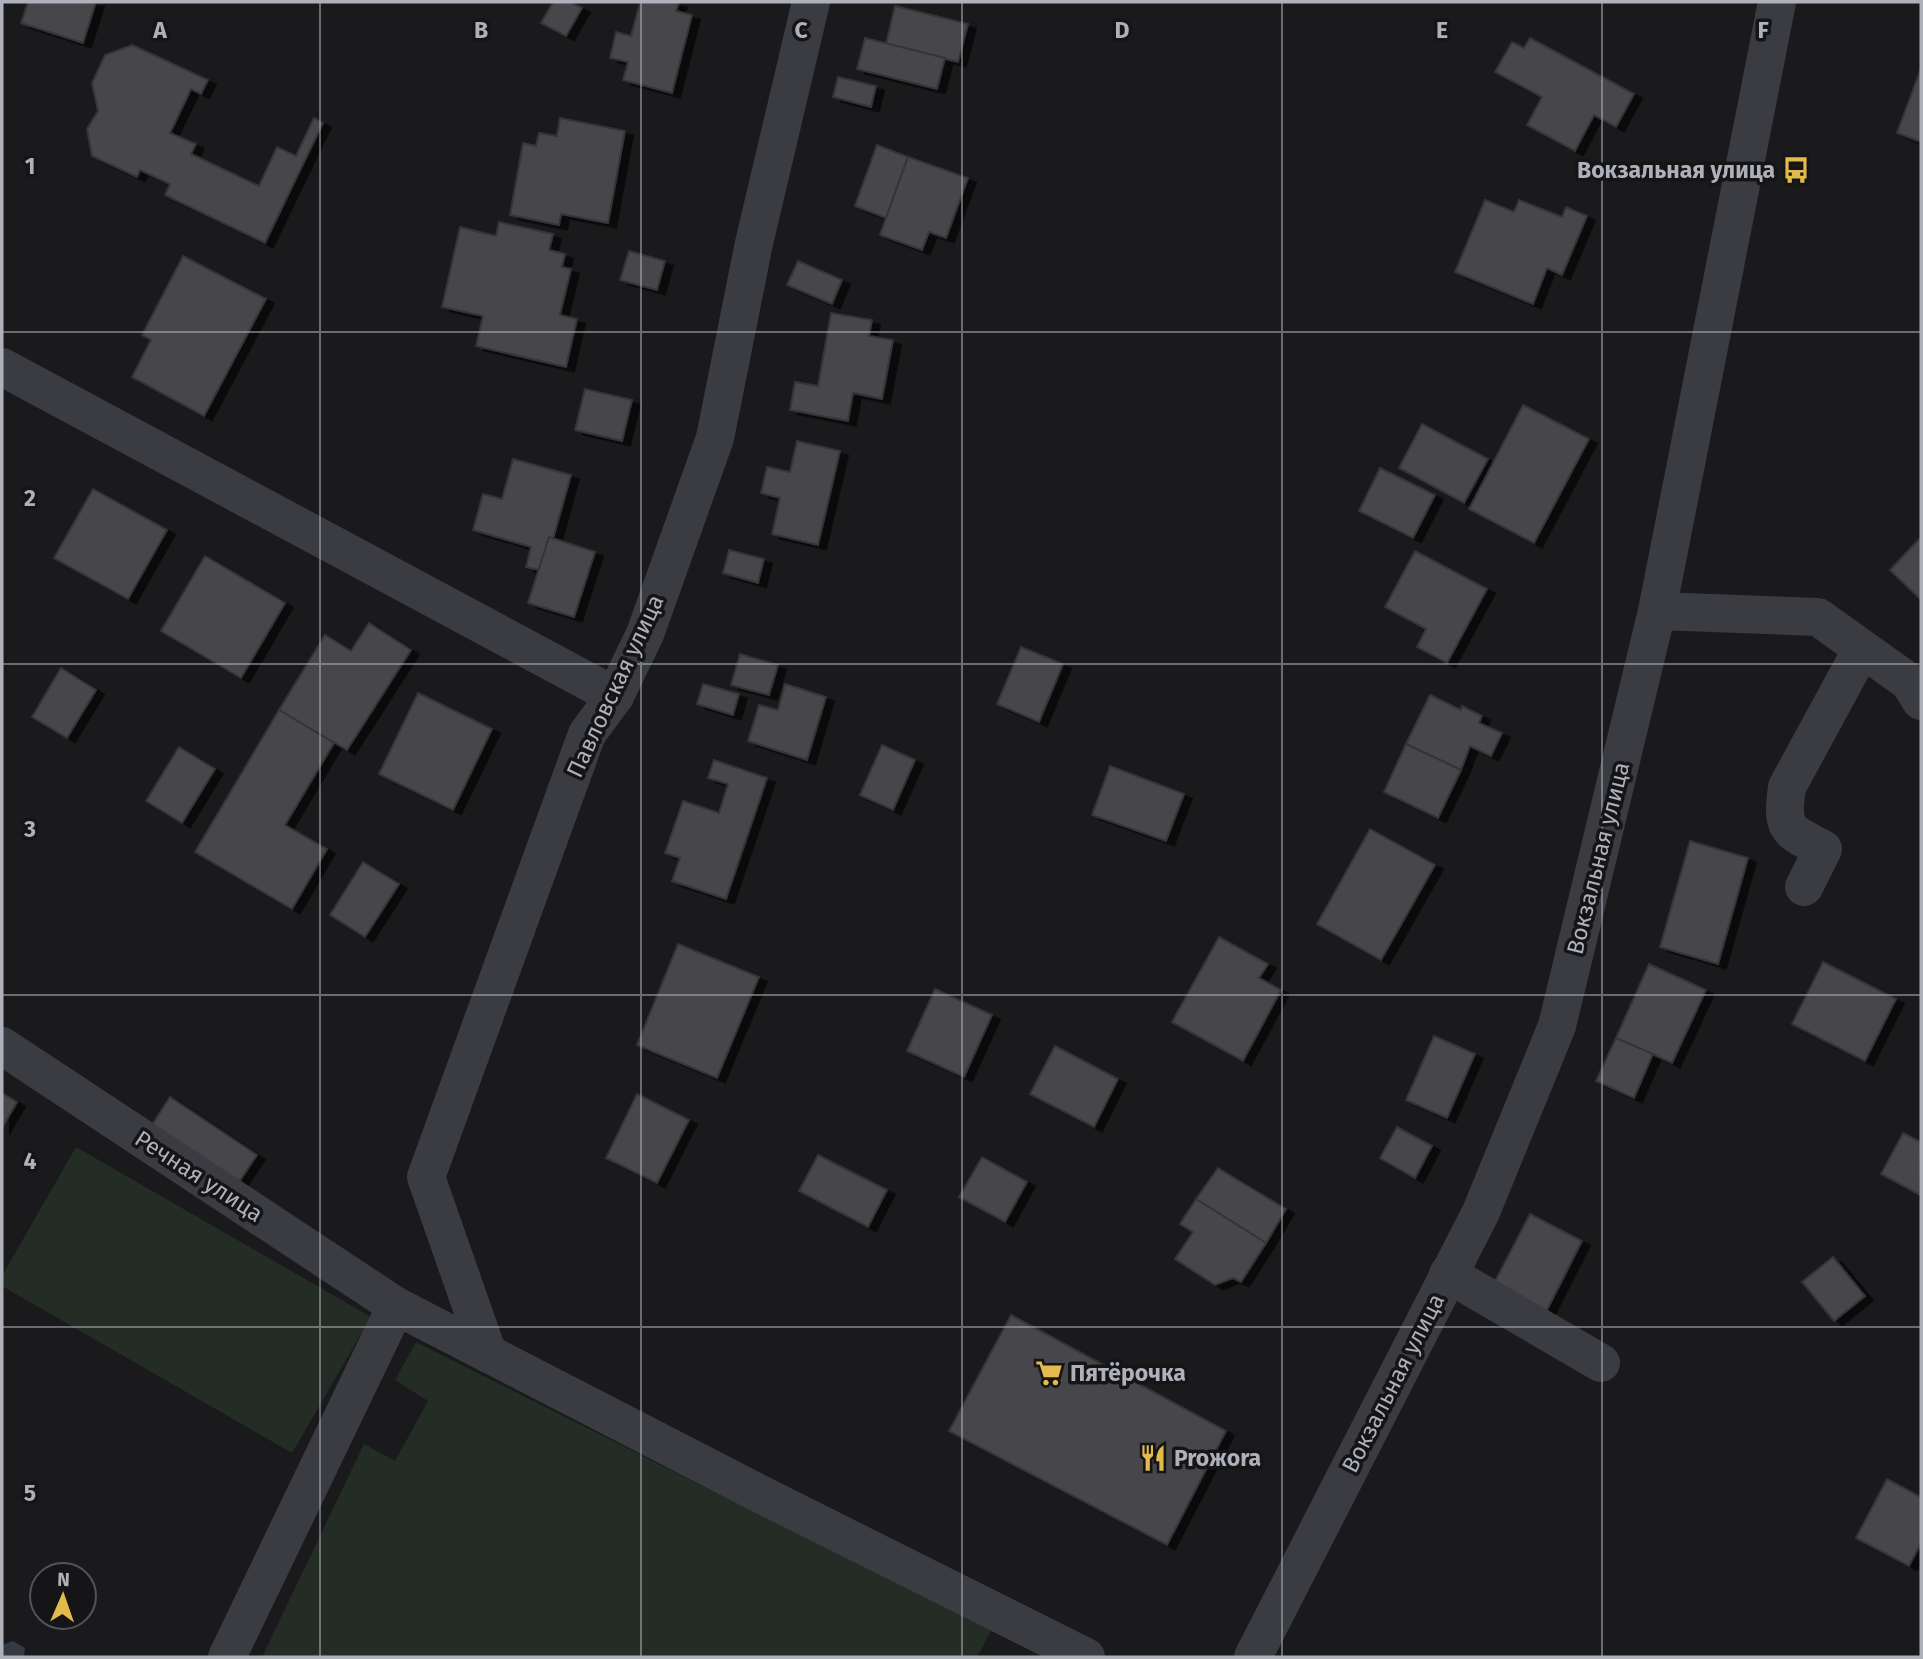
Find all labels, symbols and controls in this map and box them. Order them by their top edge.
text: A [152,16,167,44]
text: B [474,16,488,44]
text: C [794,16,808,44]
text: D [1115,16,1130,44]
text: E [1436,16,1448,44]
text: F [1757,16,1769,44]
text: 1 [25,152,35,180]
bus stop icon: Вокзальная улица [1781,155,1811,185]
place label: Вокзальная улица [1577,156,1775,184]
text: 2 [24,484,36,512]
street label: Павловская улица [560,590,670,782]
street label: Вокзальная улица [1561,759,1635,957]
text: 3 [23,815,36,843]
street label: Речная улица [130,1124,268,1228]
text: 4 [24,1147,37,1175]
street label: Вокзальная улица [1336,1289,1450,1477]
supermarket icon: Пятёрочка [1034,1358,1064,1388]
place label: Пятёрочка [1070,1359,1186,1387]
restaurant icon: Proжora [1138,1443,1168,1473]
place label: Proжora [1174,1444,1261,1472]
text: 5 [24,1479,36,1507]
north arrow [28,1561,98,1631]
text: N [57,1568,70,1591]

